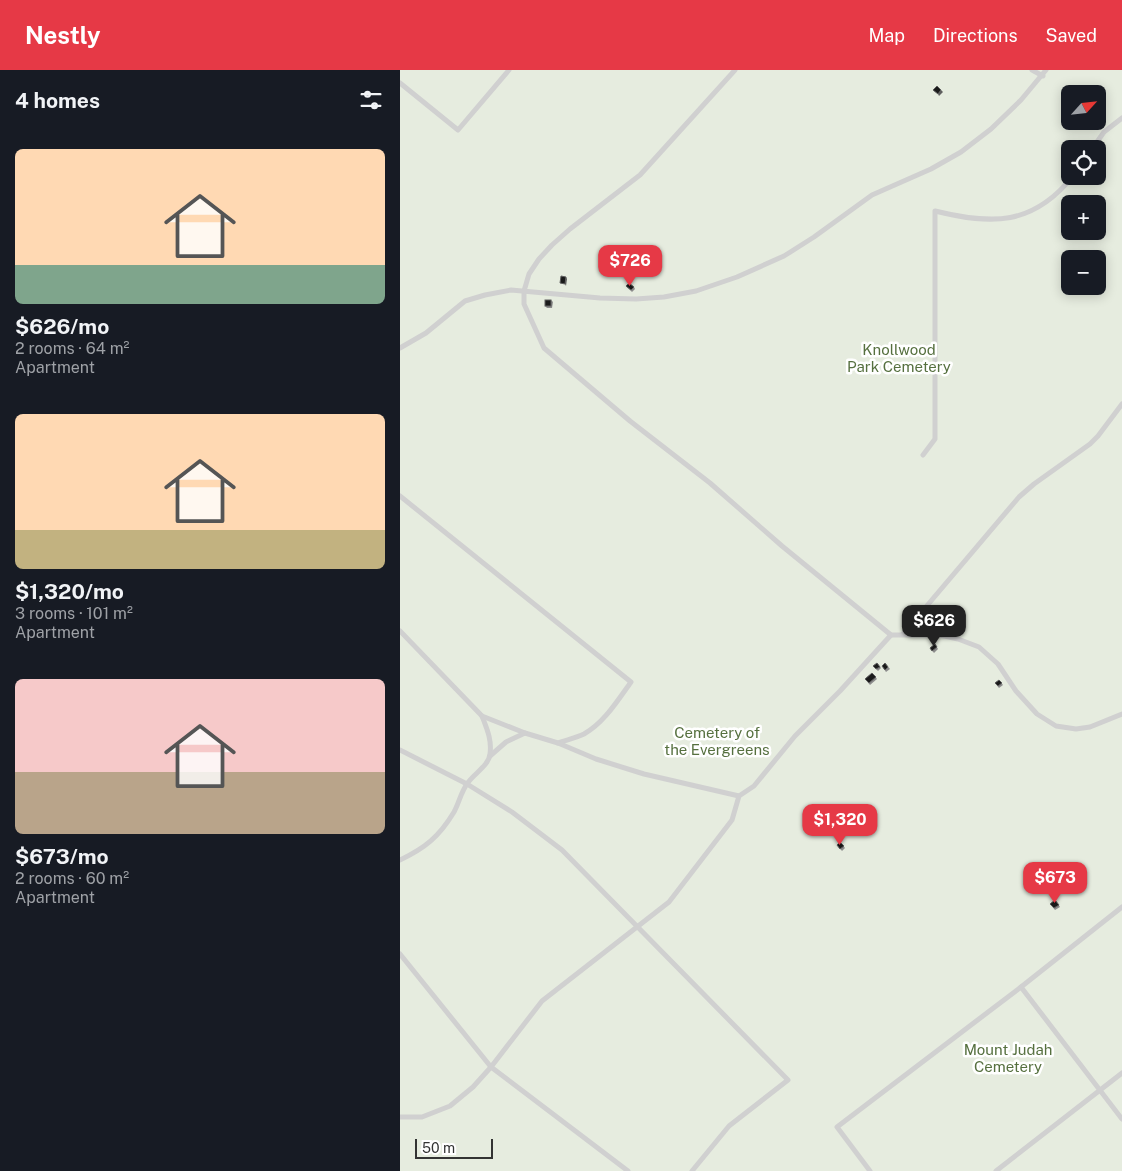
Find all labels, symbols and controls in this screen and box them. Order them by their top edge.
text: Nestly [25,21,101,49]
text: Map [868,25,905,46]
text: Directions [933,25,1018,46]
text: Saved [1046,25,1097,46]
north arrow [1061,85,1106,130]
map controls [1061,85,1106,295]
icon: filters [357,86,385,114]
text: 4 homes [15,88,100,113]
button: locate [1061,140,1106,185]
icon: home [155,181,245,271]
button: + [1061,195,1106,240]
pin: $726 [600,244,660,287]
button: − [1061,250,1106,295]
text: $726 [609,251,651,270]
text: $626/mo [15,314,109,339]
text: 2 rooms · 64 m² [15,339,129,358]
park label: Knollwood Park Cemetery [847,341,951,375]
text: Apartment [15,358,95,377]
icon: home [155,446,245,536]
text: $1,320/mo [15,579,124,604]
text: 3 rooms · 101 m² [15,604,133,623]
pin: $626 [904,604,964,647]
text: $626 [913,611,955,630]
text: Apartment [15,623,95,642]
icon: home [155,711,245,801]
park label: Cemetery of the Evergreens [664,724,770,758]
pin: $1,320 [799,804,881,846]
text: $1,320 [813,810,867,829]
text: $673/mo [15,844,109,869]
pin: $673 [1025,862,1085,904]
text: $673 [1034,868,1076,887]
text: 2 rooms · 60 m² [15,869,129,888]
text: Apartment [15,888,95,907]
park label: Mount Judah Cemetery [964,1041,1052,1075]
scale bar [415,1136,492,1159]
text: 50 m [422,1140,455,1156]

